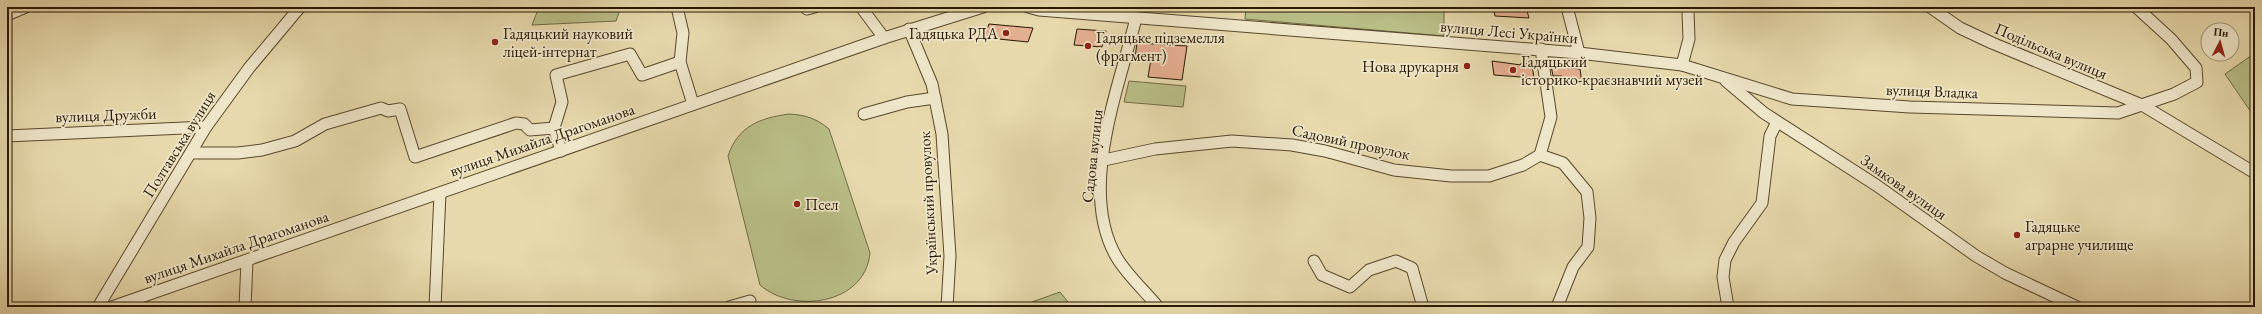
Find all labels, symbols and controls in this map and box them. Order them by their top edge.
street label: вулиця Лесі Українки [1439,16,1579,49]
street label: Подільська вулиця [1992,18,2110,84]
north arrow [2200,22,2240,62]
place label: Гадяцький науковий ліцей-інтернат [503,23,634,62]
place label: Гадяцька РДА [909,23,999,44]
text: Пн [2213,24,2230,40]
place label: Гадяцьке підземелля (фрагмент) [1096,27,1225,66]
marker: Гадяцька РДА [1001,28,1011,38]
marker: Гадяцький науковий ліцей-інтернат [490,37,500,47]
marker: Гадяцьке підземелля (фрагмент) [1083,41,1093,51]
place label: Гадяцький історико-краєзнавчий музей [1521,51,1704,90]
place label: Нова друкарня [1362,56,1459,77]
marker: Нова друкарня [1462,61,1472,71]
marker: Гадяцький історико-краєзнавчий музей [1508,65,1518,75]
street label: вулиця Владка [1885,79,1979,103]
street label: Полтавська вулиця [138,87,220,201]
street label: вулиця Михайла Драгоманова [447,98,638,182]
street label: вулиця Дружби [55,103,158,127]
street label: Садова вулиця [1077,108,1107,204]
street label: Садовий провулок [1290,119,1412,165]
street label: Український провулок [914,130,942,276]
street label: Замкова вулиця [1857,149,1951,225]
place label: Псел [805,194,839,215]
marker: Псел [792,199,802,209]
street label: вулиця Михайла Драгоманова [141,205,332,289]
place label: Гадяцьке аграрне училище [2025,216,2134,255]
marker: Гадяцьке аграрне училище [2012,230,2022,240]

